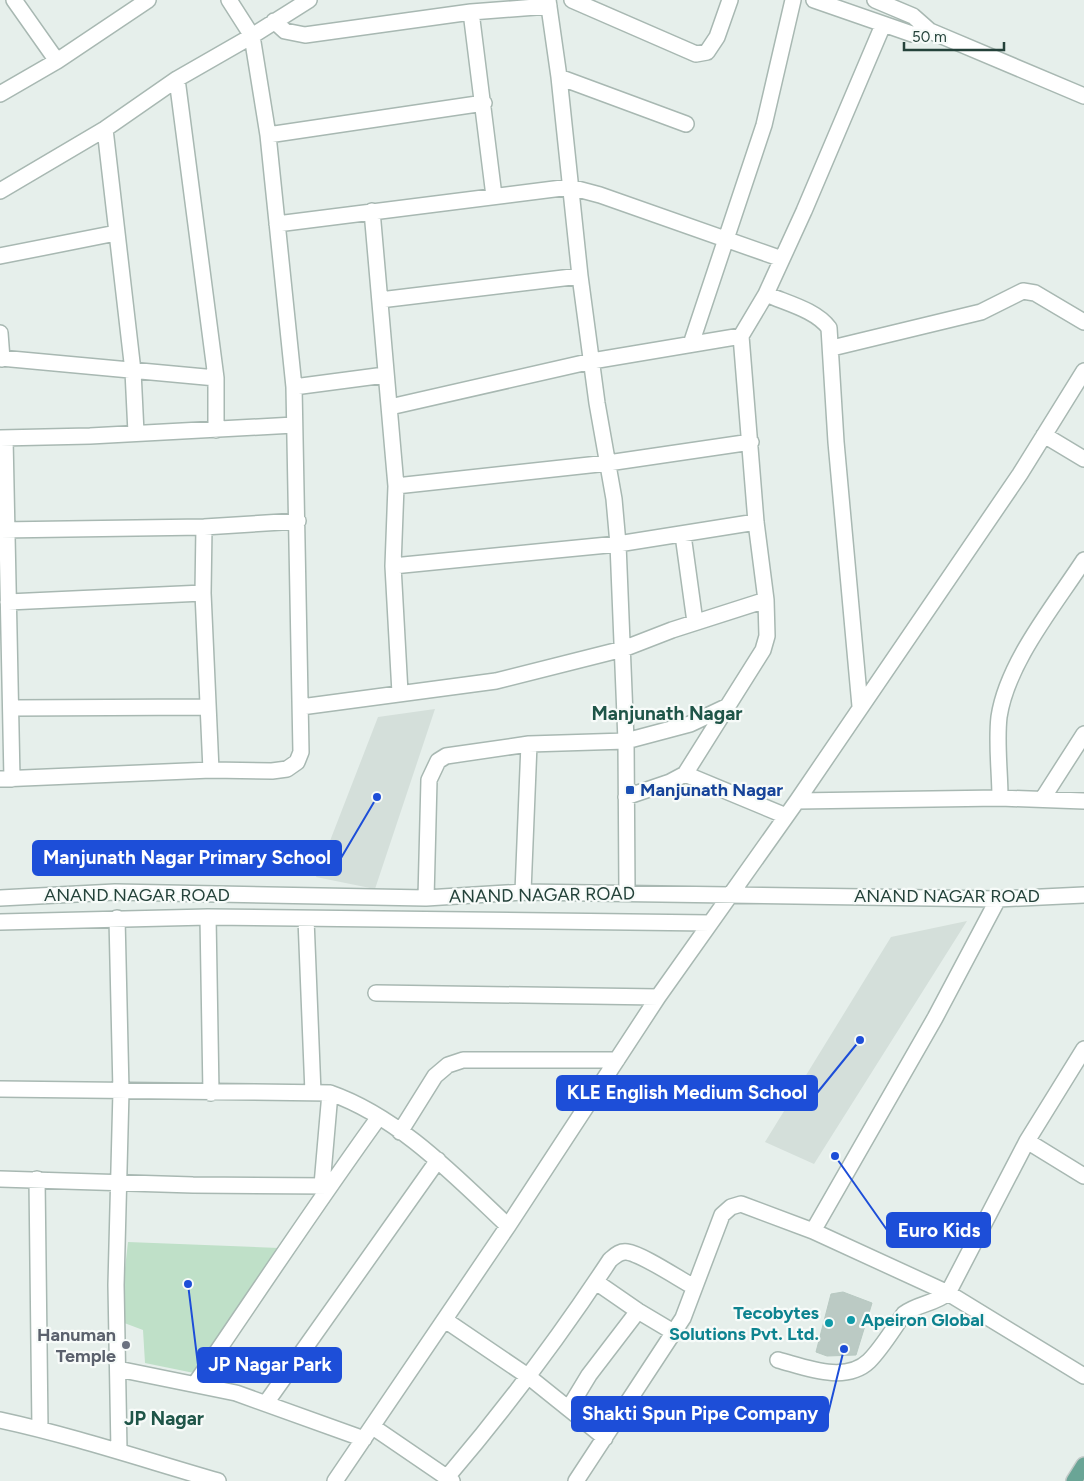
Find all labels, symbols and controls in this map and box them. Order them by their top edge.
scale bar [904,20,1004,52]
text: 50 m [912,28,947,46]
district label: Manjunath Nagar [592,702,743,725]
place label: Manjunath Nagar [640,779,783,801]
marker: Manjunath Nagar [624,784,636,796]
callout: Manjunath Nagar Primary School [33,841,341,875]
text: Manjunath Nagar Primary School [43,846,331,869]
street label: ANAND NAGAR ROAD [449,882,635,908]
street label: ANAND NAGAR ROAD [44,884,230,906]
street label: ANAND NAGAR ROAD [854,885,1040,907]
callout: KLE English Medium School [557,1076,817,1110]
text: KLE English Medium School [567,1081,807,1104]
callout: Euro Kids [887,1213,990,1247]
text: Euro Kids [898,1219,980,1242]
place label: Tecobytes Solutions Pvt. Ltd. [669,1302,820,1345]
place label: Apeiron Global [861,1309,984,1331]
marker: Apeiron Global [845,1314,857,1326]
marker: Tecobytes Solutions Pvt. Ltd. [823,1317,835,1329]
place label: Hanuman Temple [37,1324,116,1367]
marker: Hanuman Temple [120,1339,132,1351]
callout: JP Nagar Park [198,1348,341,1382]
text: JP Nagar Park [208,1353,332,1376]
callout: Shakti Spun Pipe Company [572,1397,828,1431]
text: Shakti Spun Pipe Company [582,1402,818,1425]
district label: JP Nagar [124,1407,204,1430]

